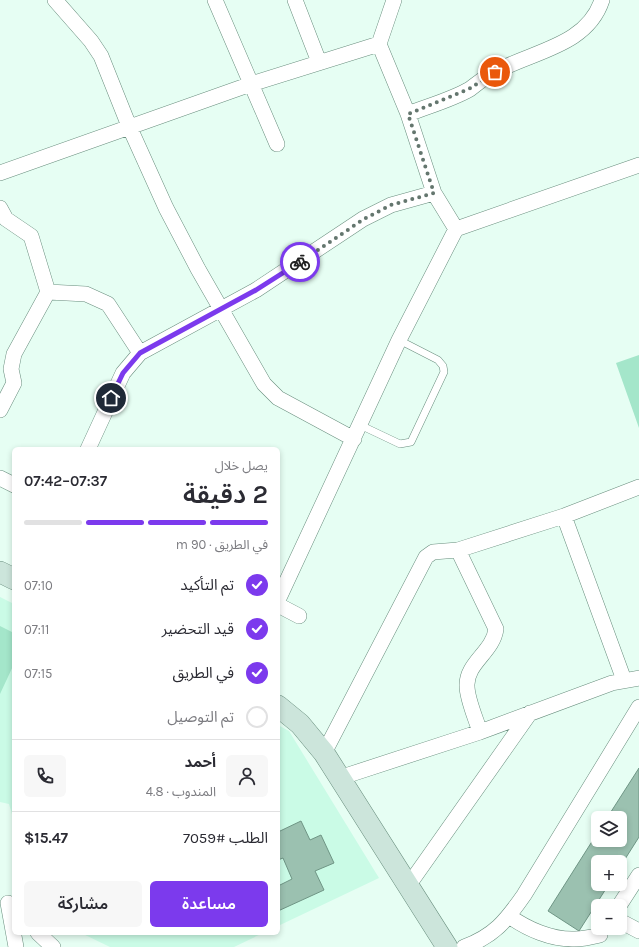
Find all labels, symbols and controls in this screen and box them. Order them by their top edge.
pin [478,55,512,89]
icon: bag [484,61,506,83]
courier [280,242,320,282]
icon: bike [289,251,311,273]
pin [94,381,128,415]
icon: home [100,387,122,409]
text: يصل خلال [215,458,268,473]
text: 07:37–07:42 [24,472,107,490]
text: 2 دقيقة [183,479,268,510]
text: في الطريق · 90 m [176,537,268,552]
icon: check [246,574,268,596]
text: تم التأكيد [180,576,234,594]
text: 07:10 [24,578,53,593]
icon: check [246,618,268,640]
text: قيد التحضير [162,620,234,638]
text: 07:11 [24,622,49,637]
icon: check [246,662,268,684]
text: في الطريق [172,664,234,682]
text: 07:15 [24,666,52,681]
text: تم التوصيل [167,708,234,726]
text: أحمد [185,753,216,771]
button: phone [24,755,66,797]
button: person [226,755,268,797]
text: المندوب · 4.8 [146,784,216,799]
map controls [591,811,627,935]
button: layers [591,811,627,847]
text: $15.47 [24,829,68,847]
text: الطلب #7059 [183,829,268,847]
button: + [591,855,627,891]
button: مشاركة [24,881,142,927]
button: مساعدة [150,881,268,927]
button: − [591,899,627,935]

